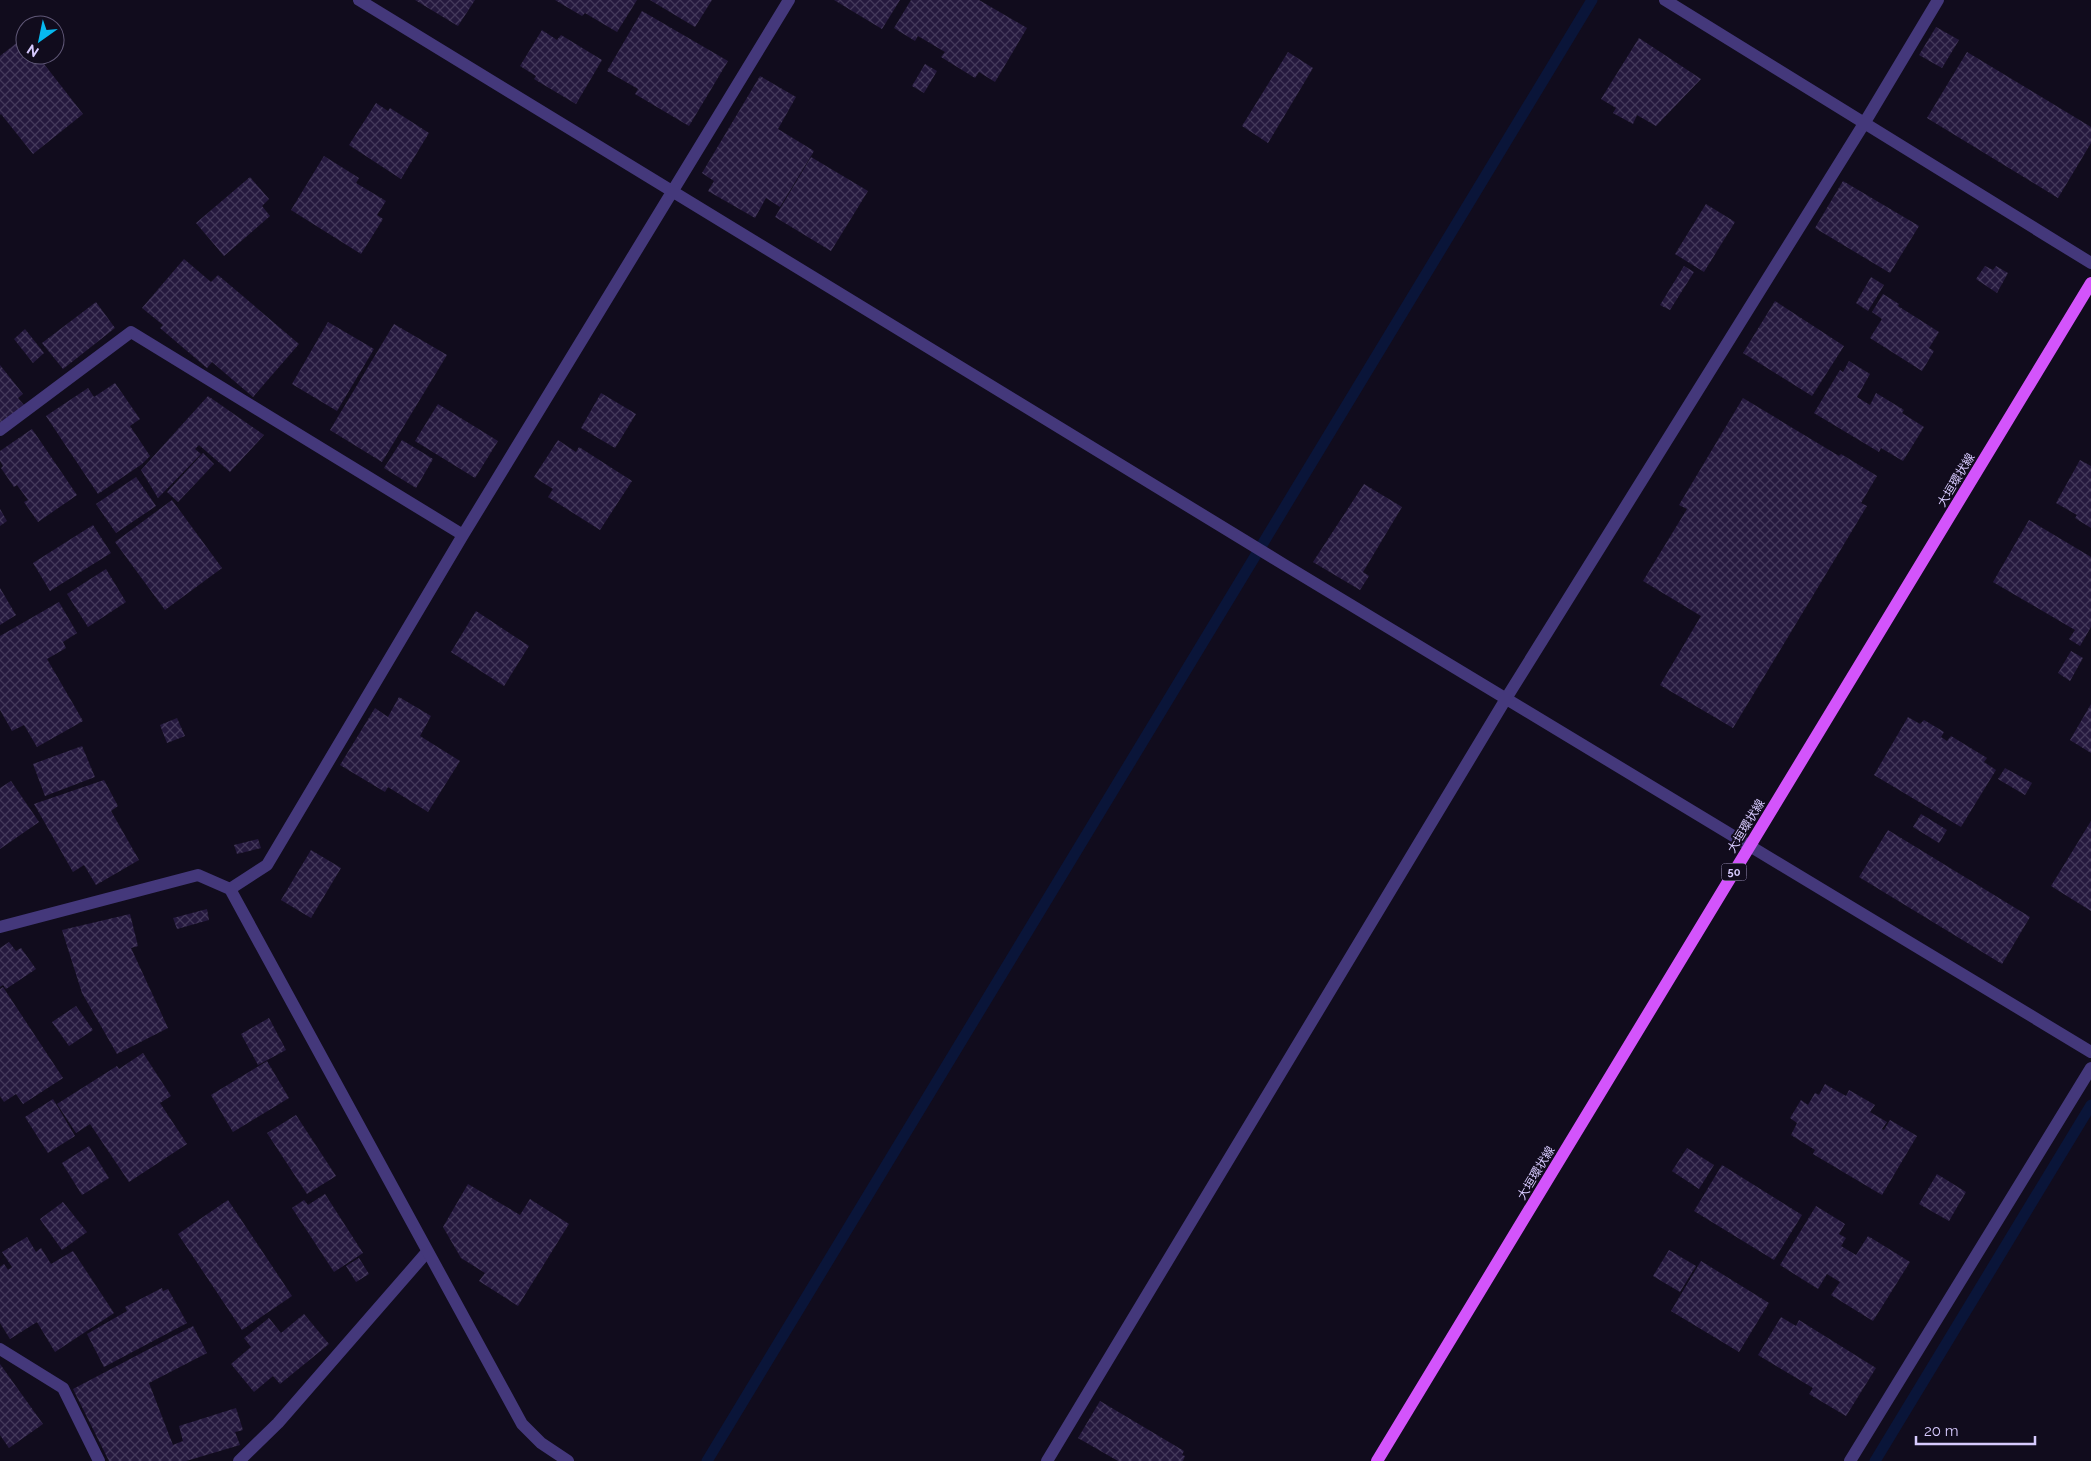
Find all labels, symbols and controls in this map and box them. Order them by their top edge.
north arrow [15,15,65,65]
text: N [24,41,42,61]
street label: 大垣環状線 [1935,451,1977,509]
street label: 大垣環状線 [1725,797,1767,855]
road number: 50 [1722,864,1746,880]
street label: 大垣環状線 [1515,1144,1557,1202]
scale bar [1916,1414,2035,1446]
text: 20 m [1924,1422,1959,1440]

